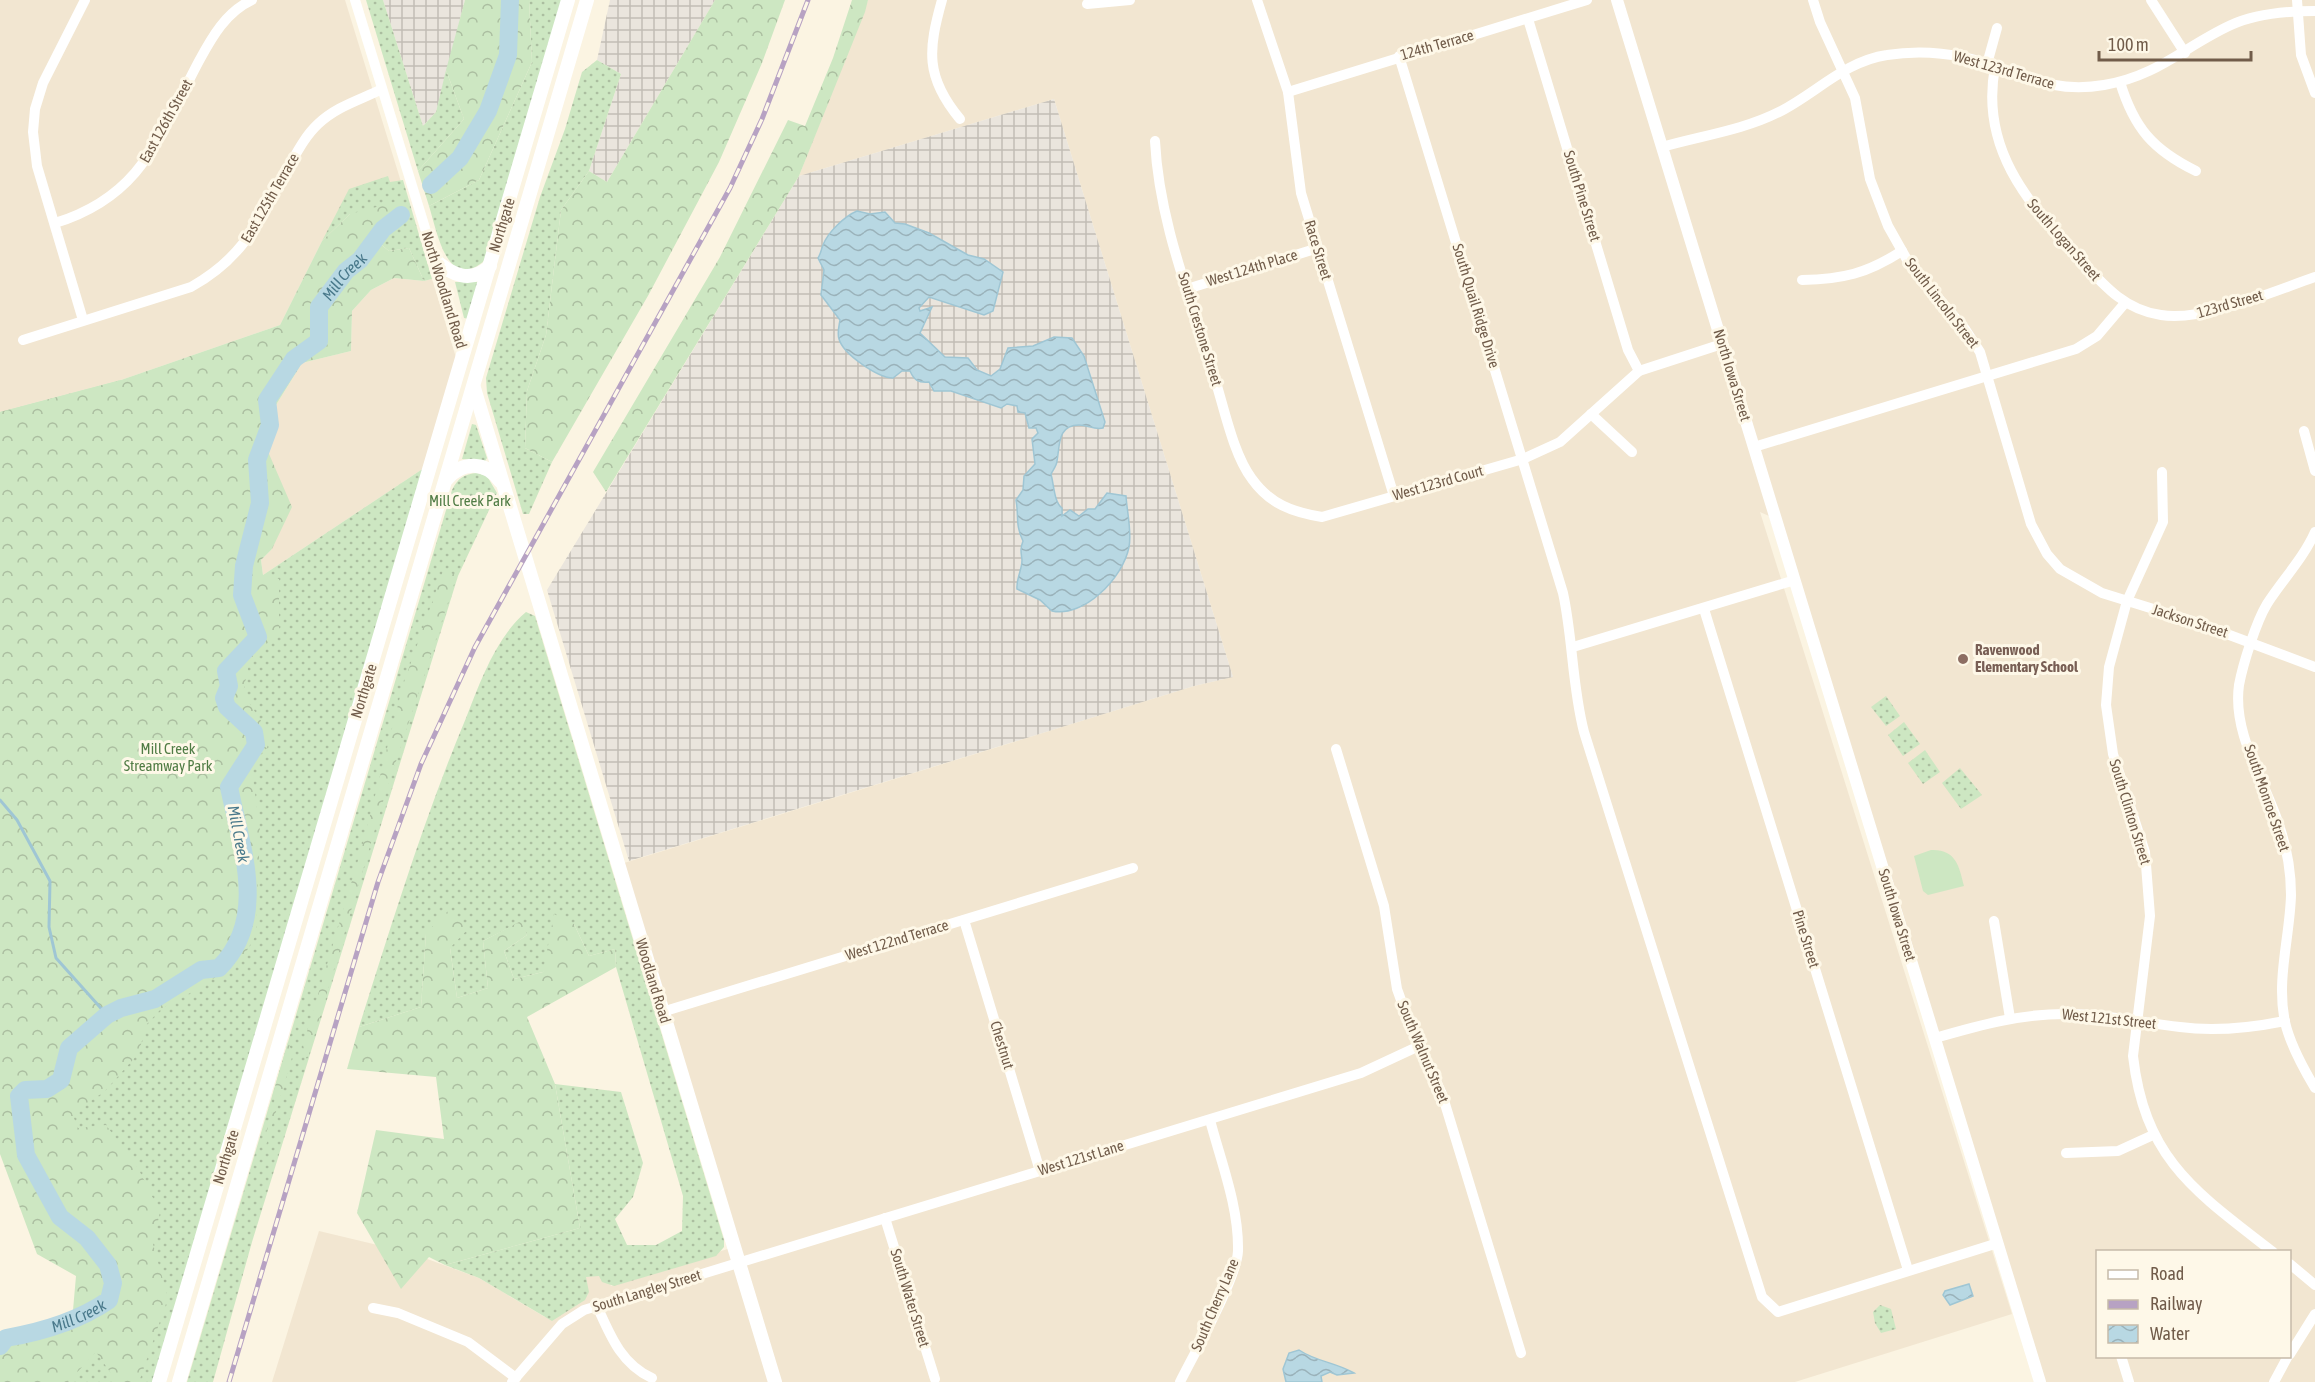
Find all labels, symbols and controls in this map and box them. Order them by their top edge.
scale bar [2099,24,2250,62]
street label: 124th Terrace [1398,26,1476,63]
text: 100 m [2108,34,2149,55]
street label: West 123rd Terrace [1952,47,2057,92]
street label: East 126th Street [136,76,195,165]
street label: South Pine Street [1561,149,1604,243]
street label: East 125th Terrace [237,150,302,245]
street label: Northgate [485,195,518,254]
street label: South Logan Street [2024,195,2104,284]
street label: Race Street [1301,218,1336,282]
street label: North Woodland Road [419,229,470,350]
street label: South Quail Ridge Drive [1450,242,1504,370]
street label: West 124th Place [1204,246,1300,289]
water label: Mill Creek [318,249,371,304]
street label: South Lincoln Street [1902,254,1983,351]
street label: South Crestone Street [1175,270,1226,388]
street label: 123rd Street [2195,286,2265,321]
street label: North Iowa Street [1710,327,1755,423]
street label: West 123rd Court [1391,461,1485,504]
park label: Mill Creek Park [429,492,511,509]
street label: Jackson Street [2150,600,2230,641]
place label: Ravenwood Elementary School [1975,641,2079,675]
marker: Ravenwood Elementary School [1956,652,1970,666]
street label: Northgate [347,661,380,720]
park label: Mill Creek Streamway Park [124,740,213,774]
street label: South Monroe Street [2241,742,2294,853]
street label: South Clinton Street [2106,757,2155,867]
water label: Mill Creek [225,804,254,865]
street label: South Iowa Street [1875,867,1920,963]
street label: Pine Street [1790,908,1823,970]
street label: West 122nd Terrace [843,916,951,963]
street label: Woodland Road [633,936,674,1025]
street label: South Walnut Street [1394,998,1453,1105]
street label: West 121st Street [2061,1005,2157,1032]
street label: Chestnut [987,1019,1018,1071]
street label: Northgate [209,1127,242,1186]
street label: West 121st Lane [1036,1136,1126,1179]
street label: South Water Street [887,1247,934,1349]
legend [2096,1250,2291,1358]
street label: South Cherry Lane [1187,1256,1242,1354]
text: Road [2150,1263,2184,1284]
street label: South Langley Street [591,1266,703,1315]
text: Railway [2150,1293,2202,1314]
water label: Mill Creek [49,1295,110,1336]
text: Water [2150,1323,2190,1344]

